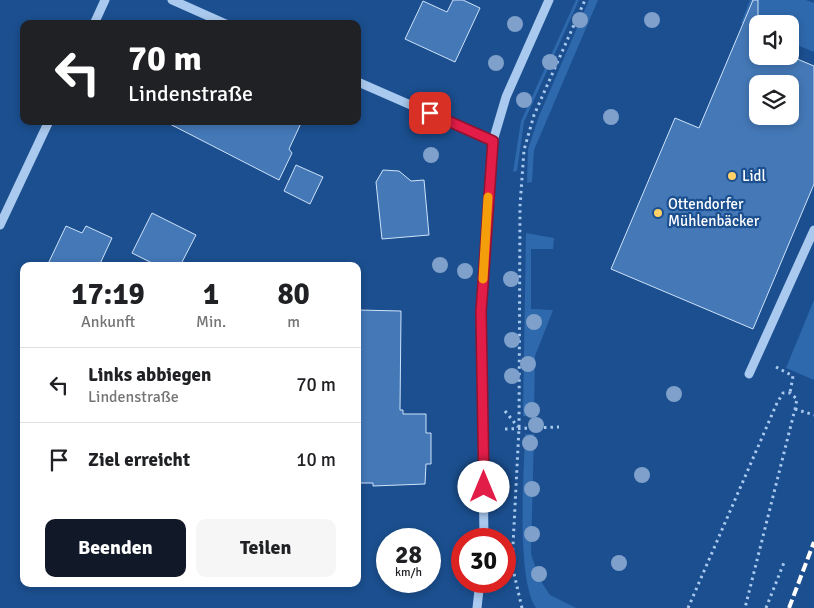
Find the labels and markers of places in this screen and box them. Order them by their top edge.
pin [409,92,451,134]
place label: Lidl [742,167,766,185]
marker: Lidl [726,170,738,182]
place label: Ottendorfer Mühlenbäcker [668,195,760,230]
marker: Ottendorfer Mühlenbäcker [652,207,664,219]

